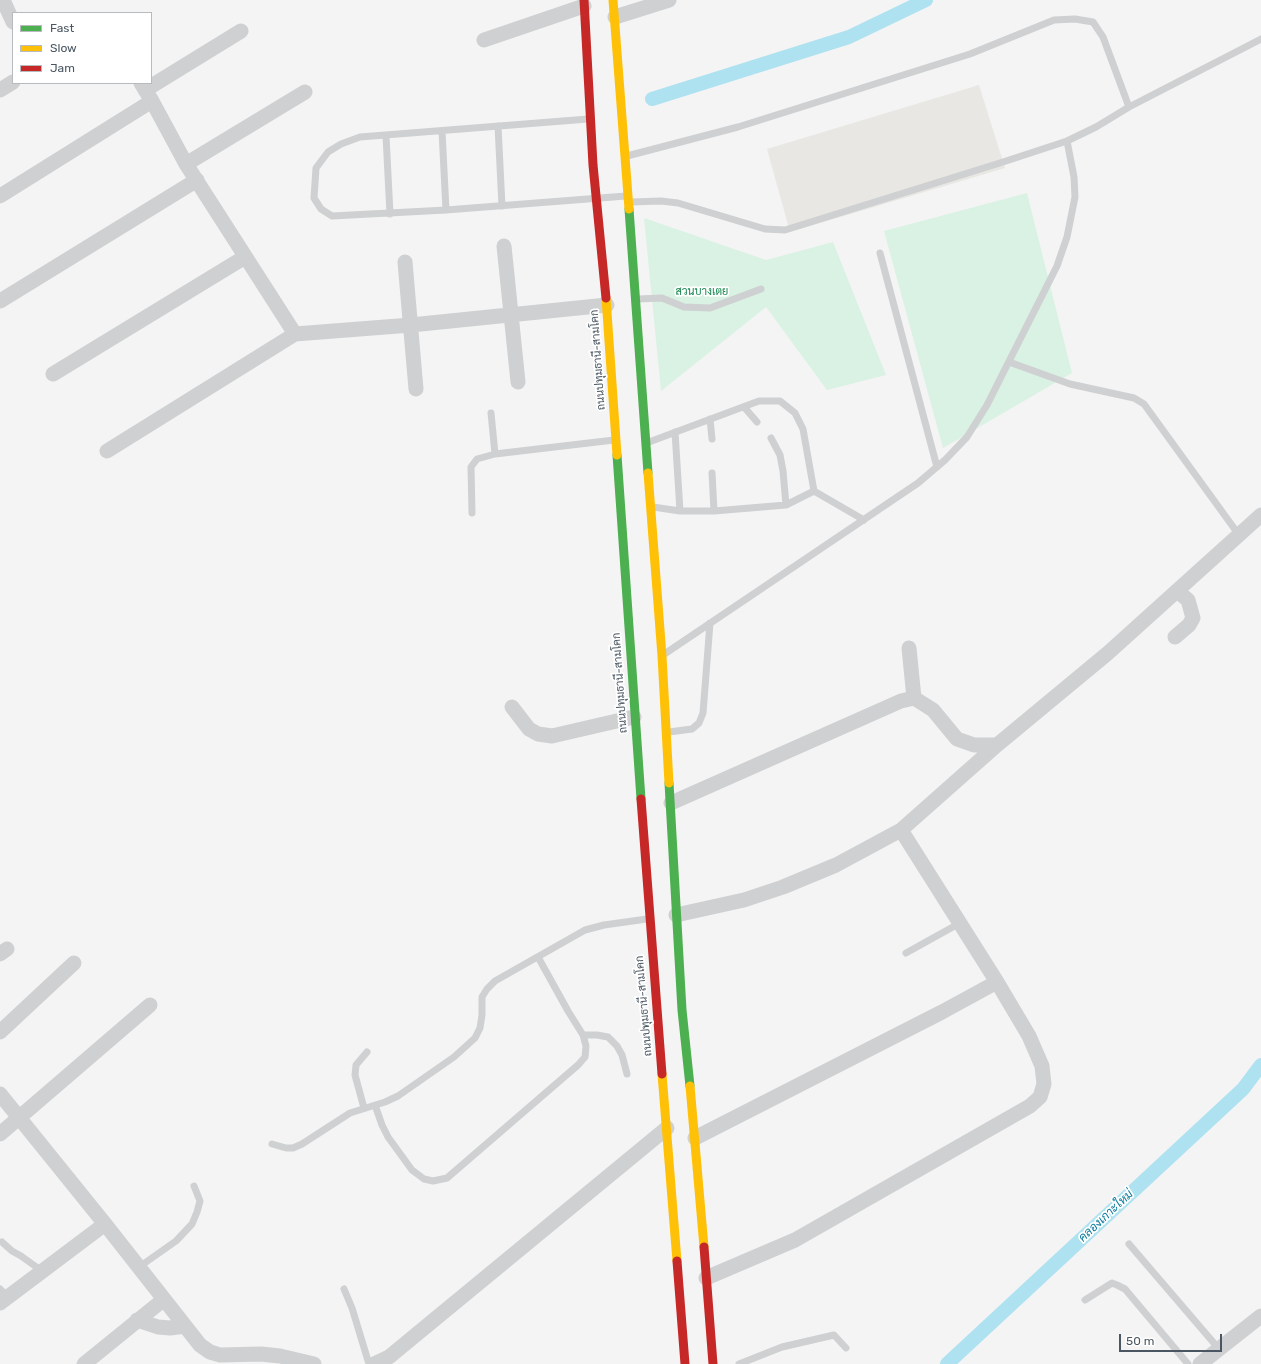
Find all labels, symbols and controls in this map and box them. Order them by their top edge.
legend [12,12,152,84]
text: Fast [50,21,74,35]
text: Slow [50,41,77,55]
text: Jam [50,61,75,75]
park label: สวนบางเตย [676,285,728,299]
street label: ถนนปทุมธานี-สามโคก [588,309,608,411]
street label: ถนนปทุมธานี-สามโคก [610,632,630,734]
street label: ถนนปทุมธานี-สามโคก [633,955,655,1057]
water label: คลองเกาะใหม่ [1076,1187,1136,1245]
scale bar [1121,1326,1224,1352]
text: 50 m [1126,1334,1154,1348]

